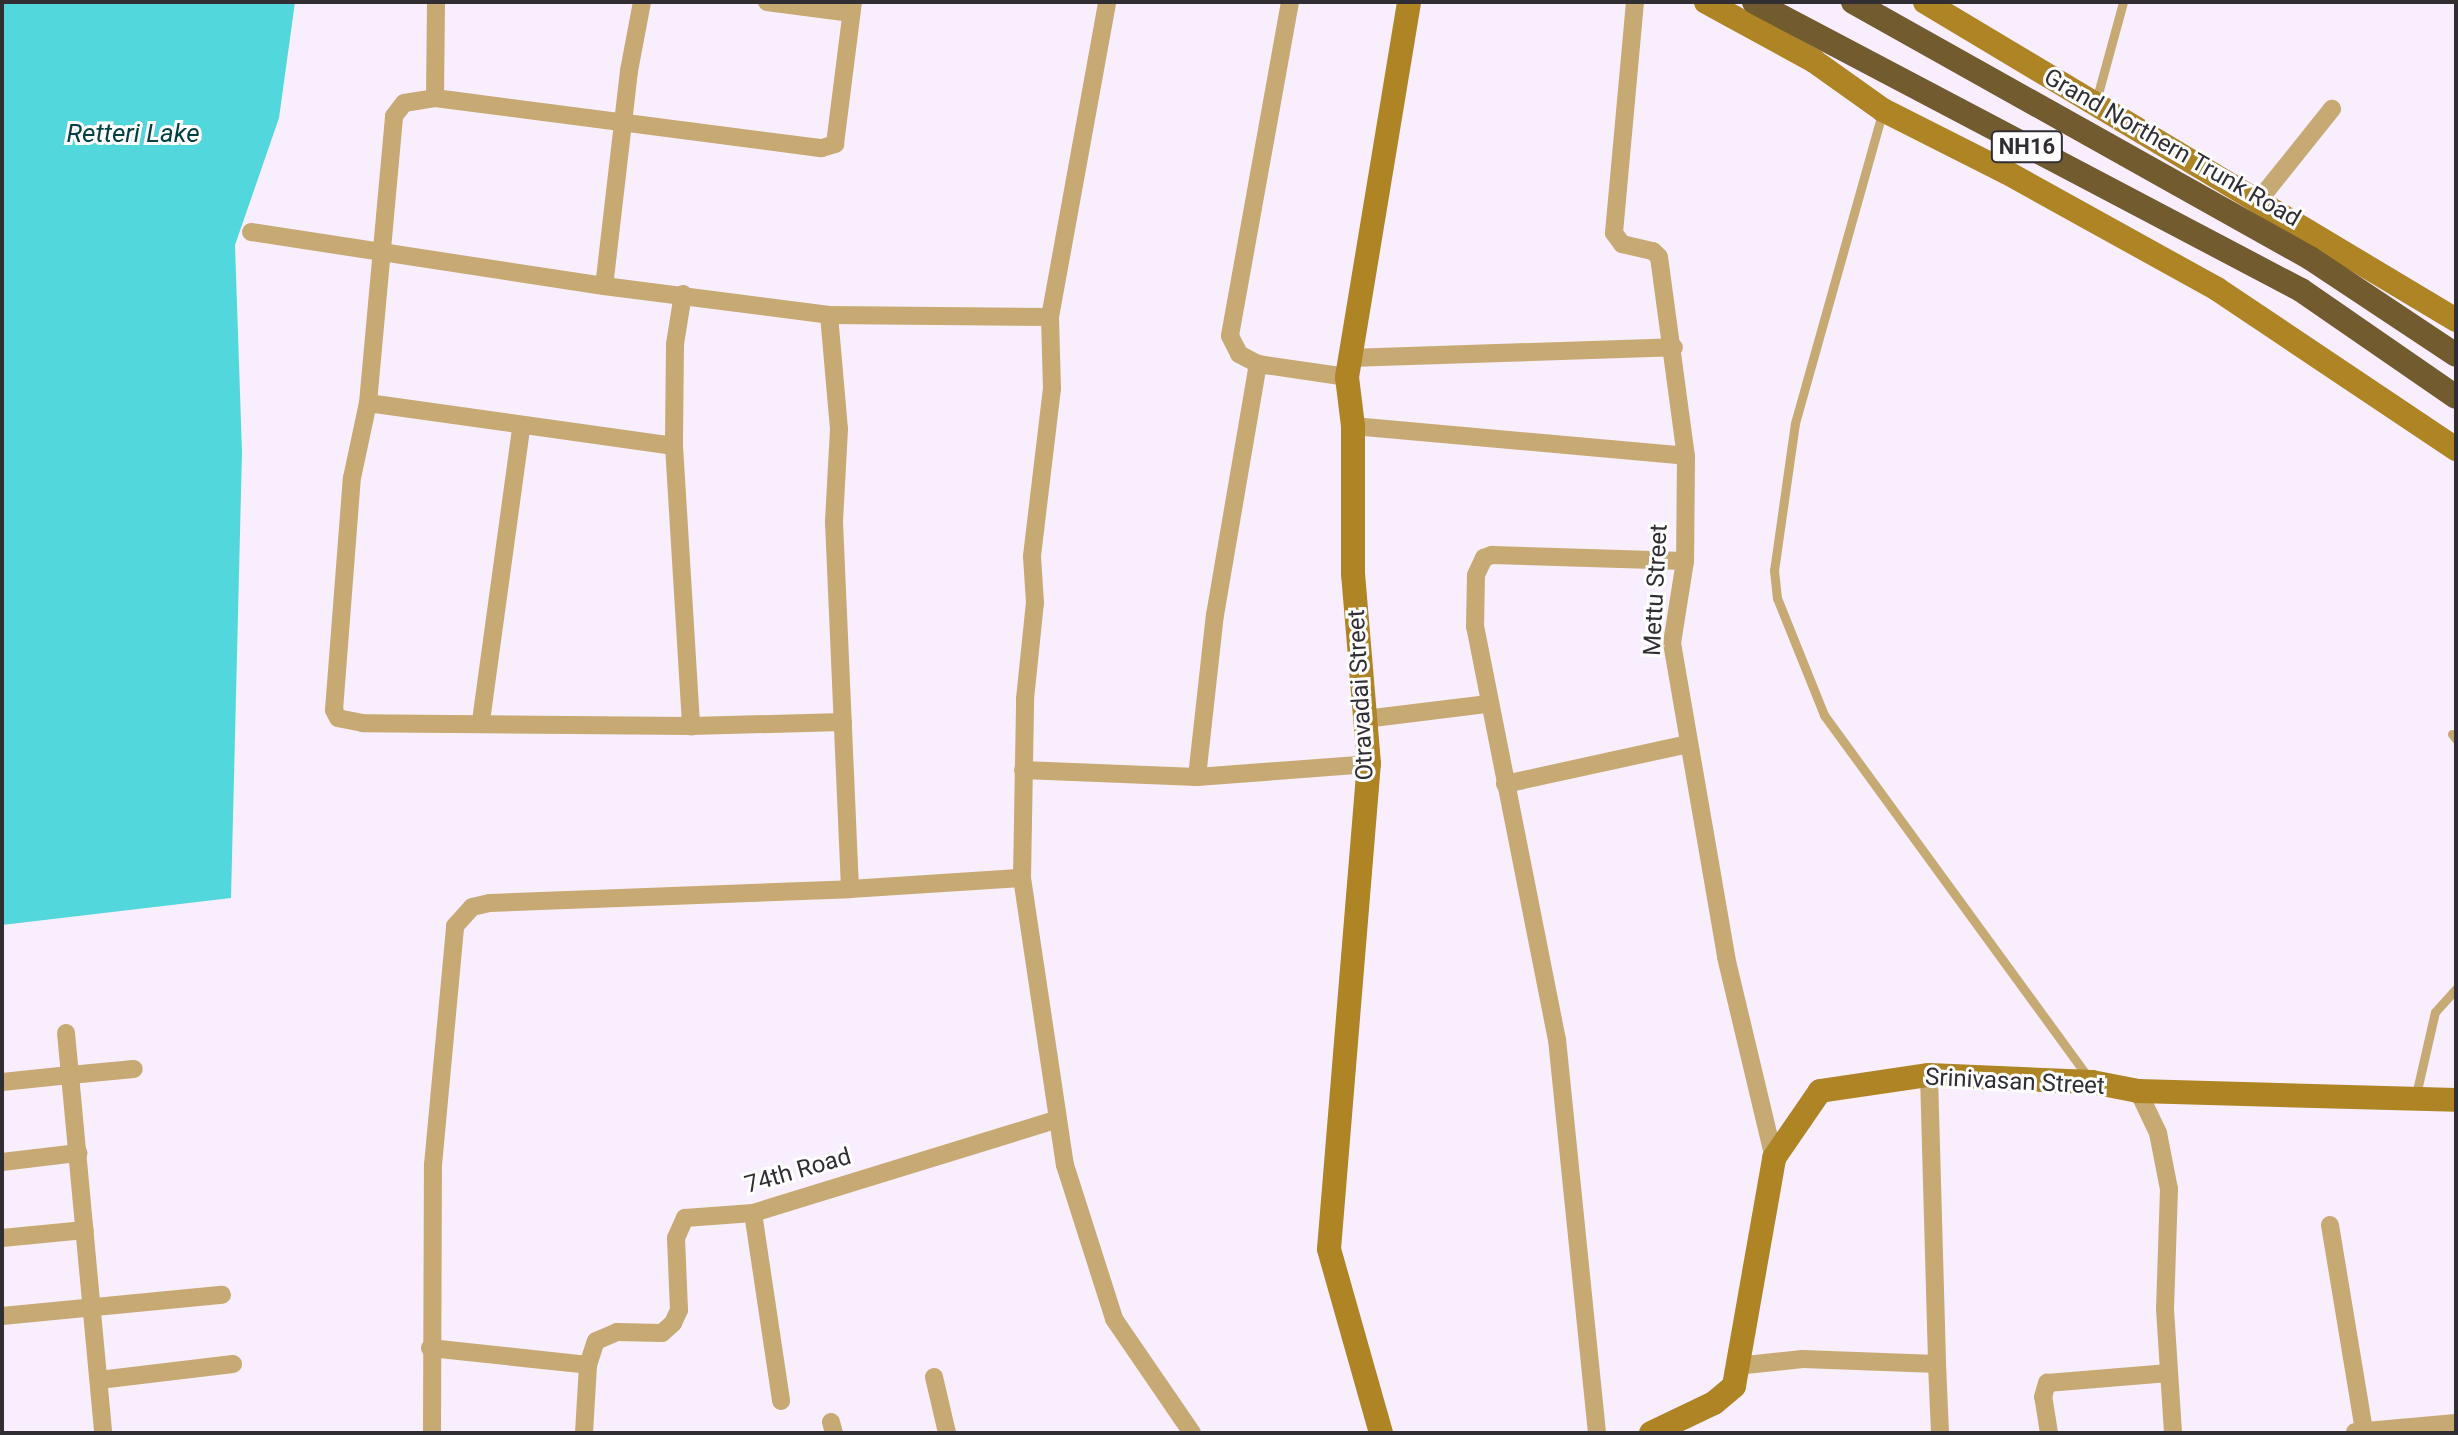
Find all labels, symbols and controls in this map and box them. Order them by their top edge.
street label: Grand Northern Trunk Road [2038,63,2306,233]
water label: Retteri Lake [66,118,200,150]
road number: NH16 [1989,129,2065,165]
street label: Mettu Street [1638,523,1674,657]
street label: Otravadai Street [1342,609,1380,781]
street label: Srinivasan Street [1924,1063,2106,1101]
street label: 74th Road [742,1142,854,1200]

